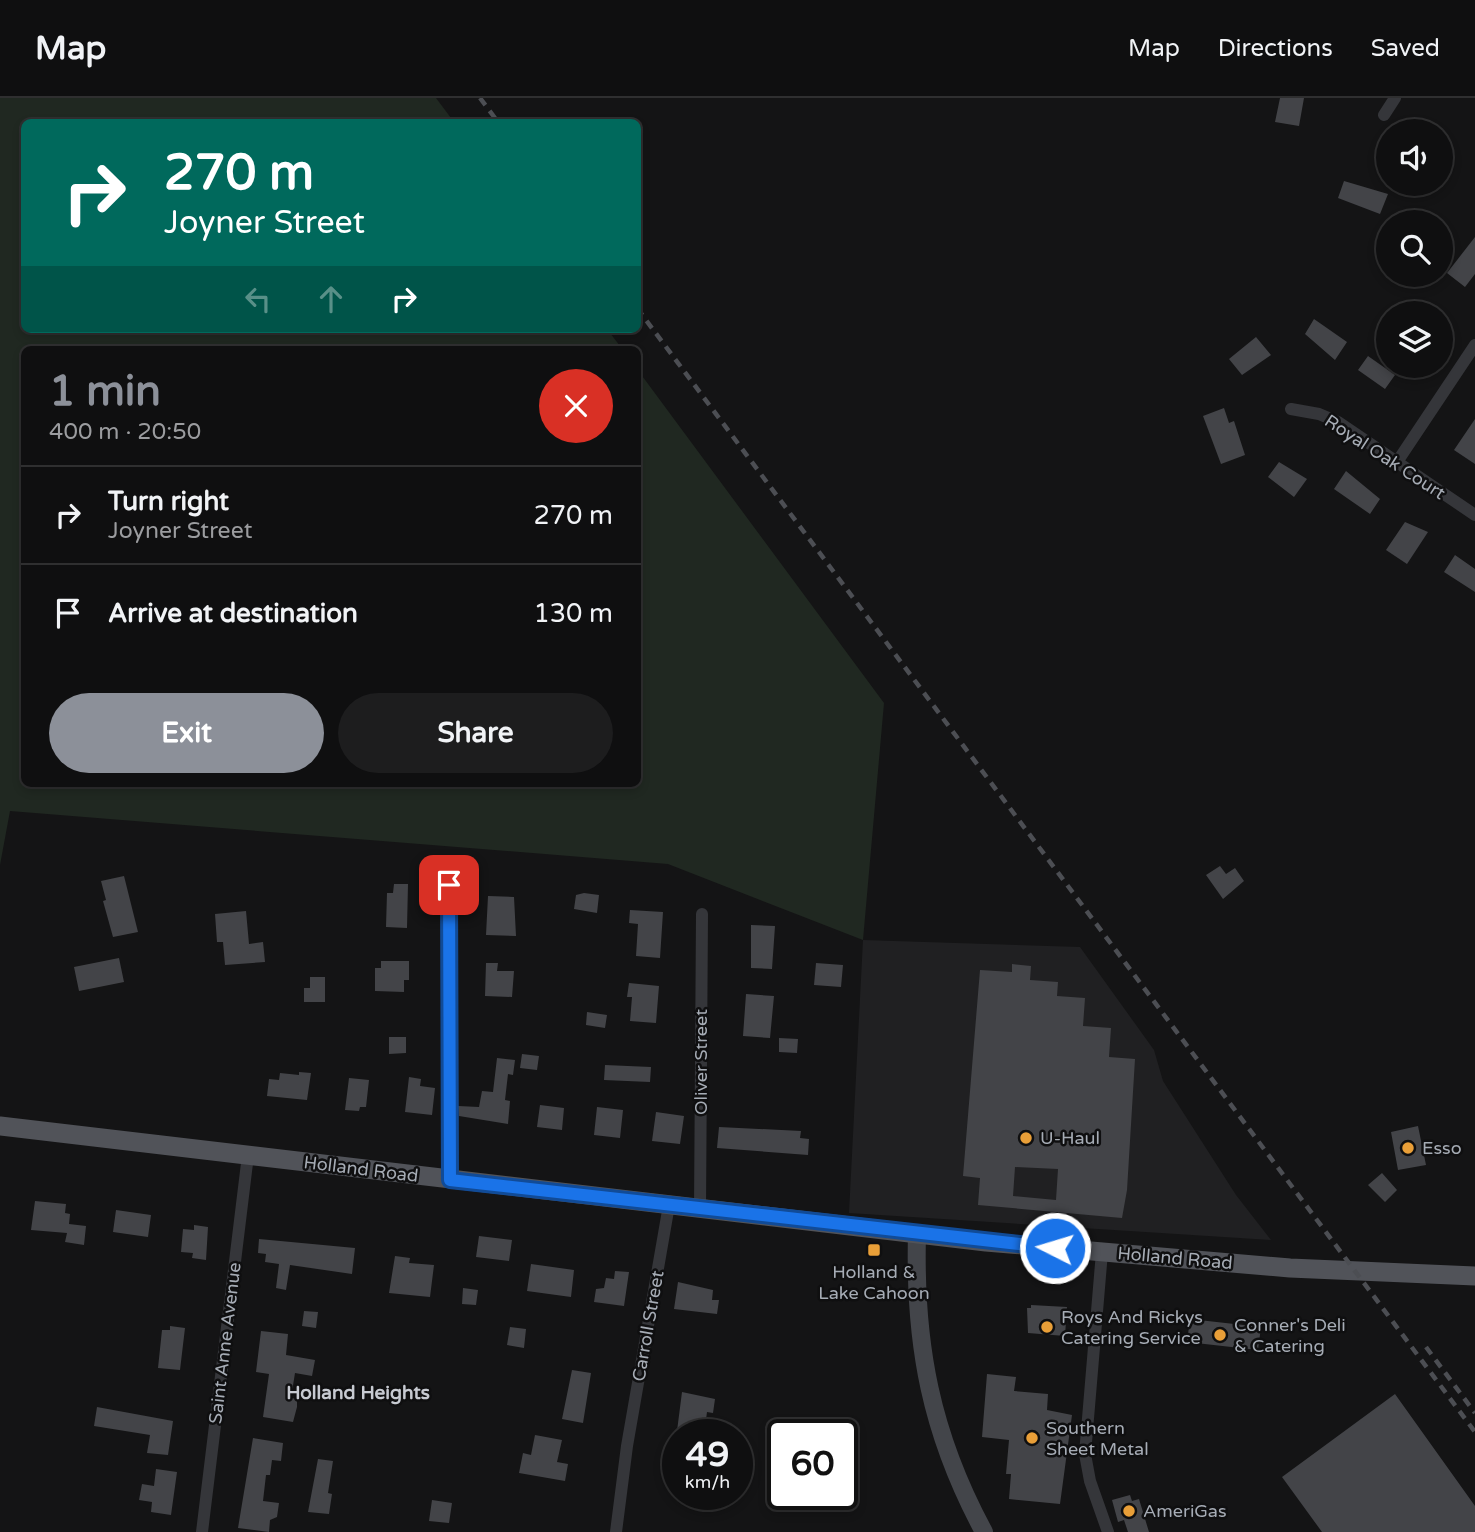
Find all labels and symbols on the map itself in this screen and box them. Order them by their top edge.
street label: Royal Oak Court [1321,410,1450,504]
pin [419,855,479,915]
street label: Oliver Street [690,1009,712,1115]
place label: U-Haul [1040,1127,1100,1149]
marker: U-Haul [1018,1130,1034,1146]
place label: Esso [1422,1137,1462,1159]
marker: Esso [1400,1140,1416,1156]
street label: Holland Road [302,1151,420,1187]
position arrow [1018,1211,1092,1285]
marker: Holland & Lake Cahoon [866,1242,882,1258]
street label: Holland Road [1116,1242,1234,1274]
street label: Saint Anne Avenue [204,1261,246,1425]
place label: Holland & Lake Cahoon [818,1261,930,1304]
street label: Carroll Street [627,1269,669,1383]
place label: Roys And Rickys Catering Service [1061,1306,1203,1349]
place label: Conner's Deli & Catering [1234,1314,1346,1357]
marker: Roys And Rickys Catering Service [1039,1319,1055,1335]
marker: Conner's Deli & Catering [1212,1327,1228,1343]
district label: Holland Heights [286,1382,430,1405]
place label: Southern Sheet Metal [1046,1417,1149,1460]
speed limit sign: 60 [767,1419,858,1510]
marker: Southern Sheet Metal [1024,1430,1040,1446]
place label: AmeriGas [1143,1500,1227,1522]
marker: AmeriGas [1121,1503,1137,1519]

